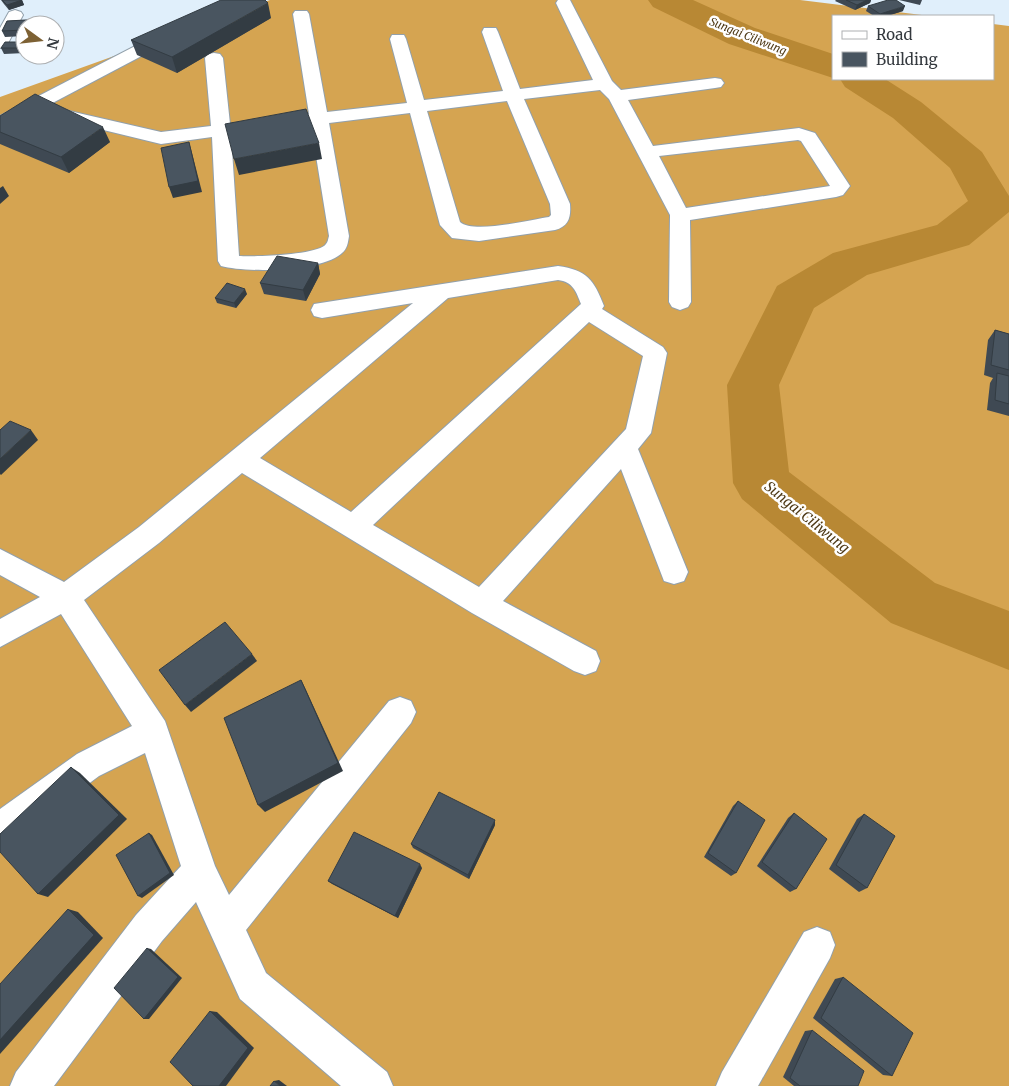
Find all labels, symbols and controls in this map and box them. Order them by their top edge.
water label: Sungai Ciliwung [708,14,788,58]
north arrow [15,15,65,65]
legend [832,15,994,80]
text: Road [876,25,912,44]
text: N [42,36,63,51]
text: Building [876,50,938,69]
water label: Sungai Ciliwung [761,477,853,557]

